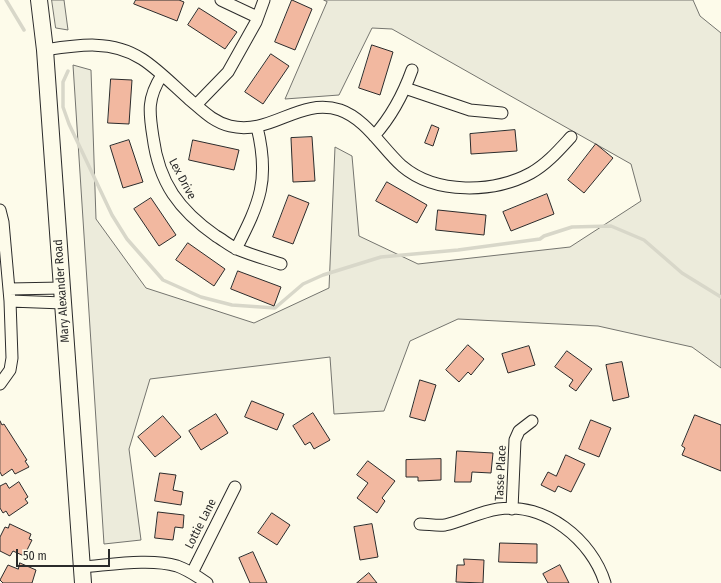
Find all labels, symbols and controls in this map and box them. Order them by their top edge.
street label: Lex Drive [165,156,199,202]
street label: Mary Alexander Road [51,239,73,343]
street label: Tasse Place [492,445,510,501]
street label: Lottie Lane [182,497,220,551]
scale bar [18,541,112,567]
text: 50 m [23,549,47,563]

